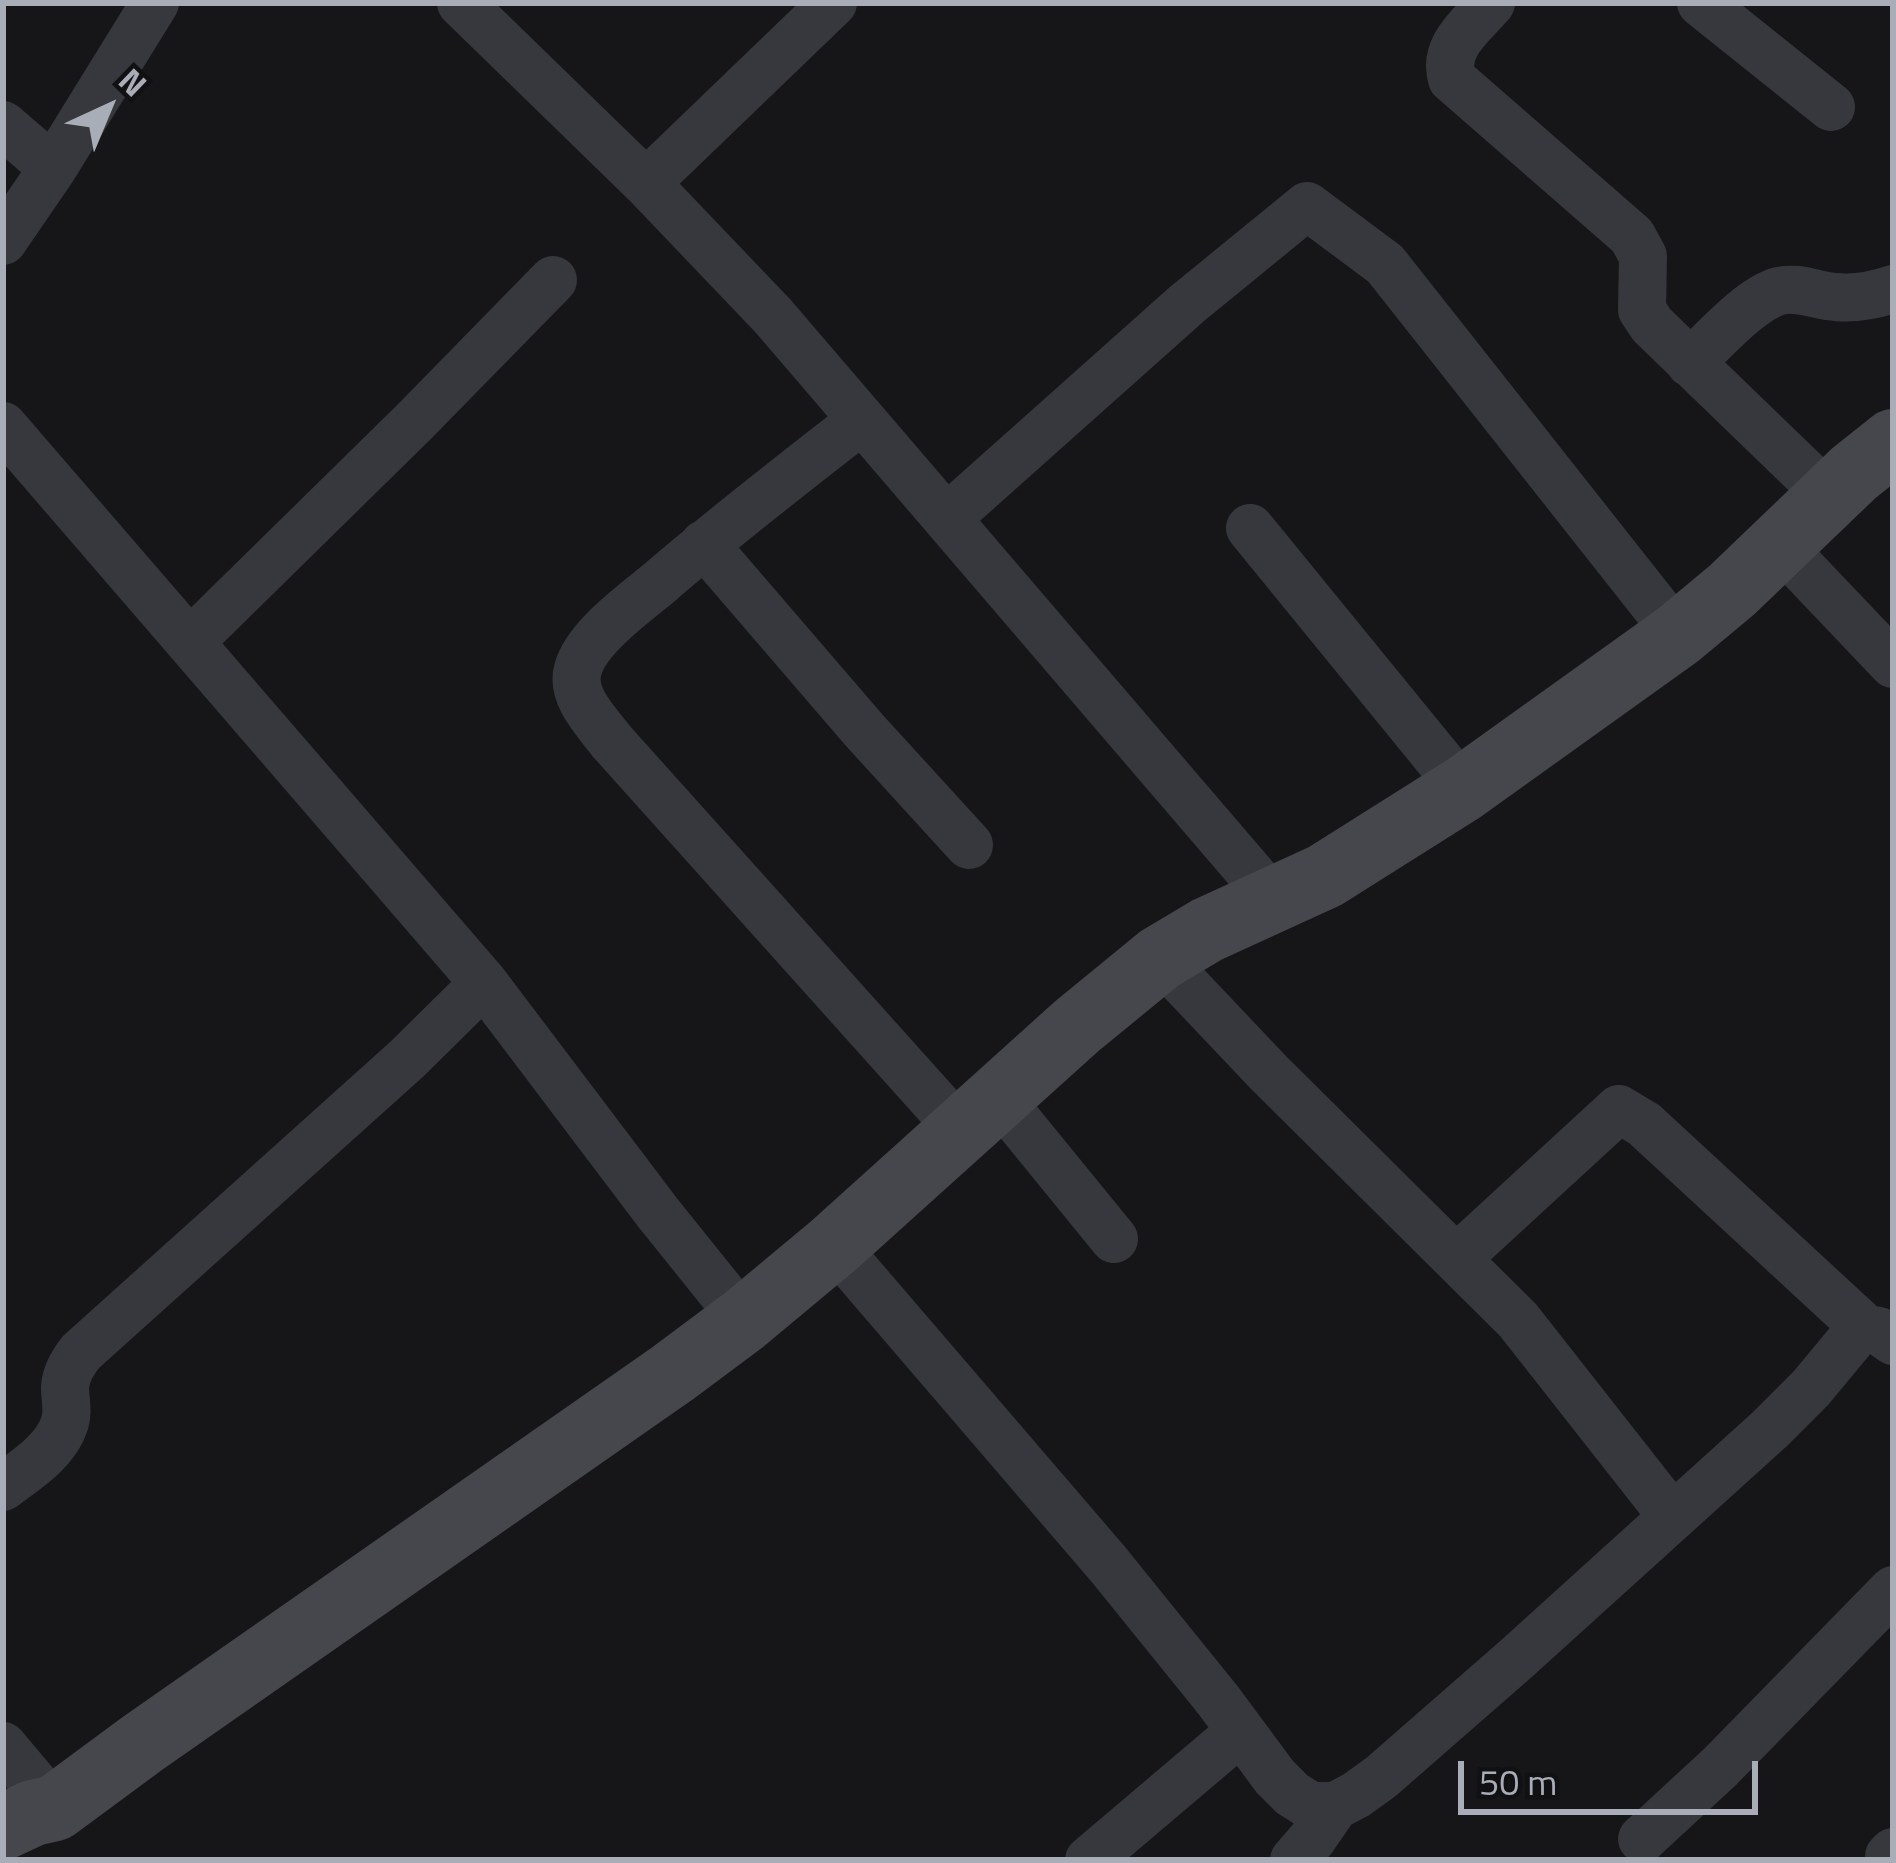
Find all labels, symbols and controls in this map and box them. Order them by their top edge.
north arrow [48,48,168,168]
text: N [107,56,159,108]
scale bar [1464,1737,1764,1811]
text: 50 m [1479,1754,1557,1809]

